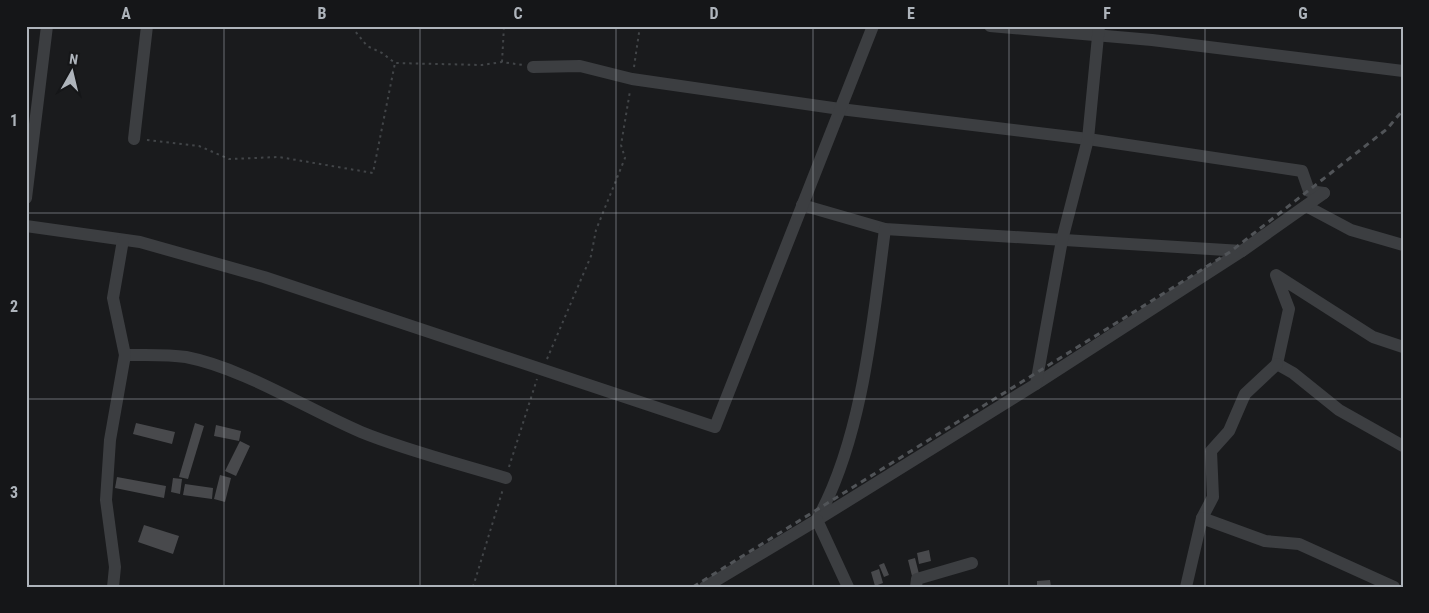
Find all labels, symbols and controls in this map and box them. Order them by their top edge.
text: A [121,4,131,23]
text: B [318,4,327,23]
text: C [513,4,523,23]
text: D [709,4,719,23]
text: E [907,4,915,23]
text: F [1103,4,1111,23]
text: G [1298,4,1308,23]
north arrow [48,48,98,98]
text: N [68,51,79,68]
text: 1 [10,111,18,130]
text: 2 [10,297,18,316]
text: 3 [10,483,18,502]

